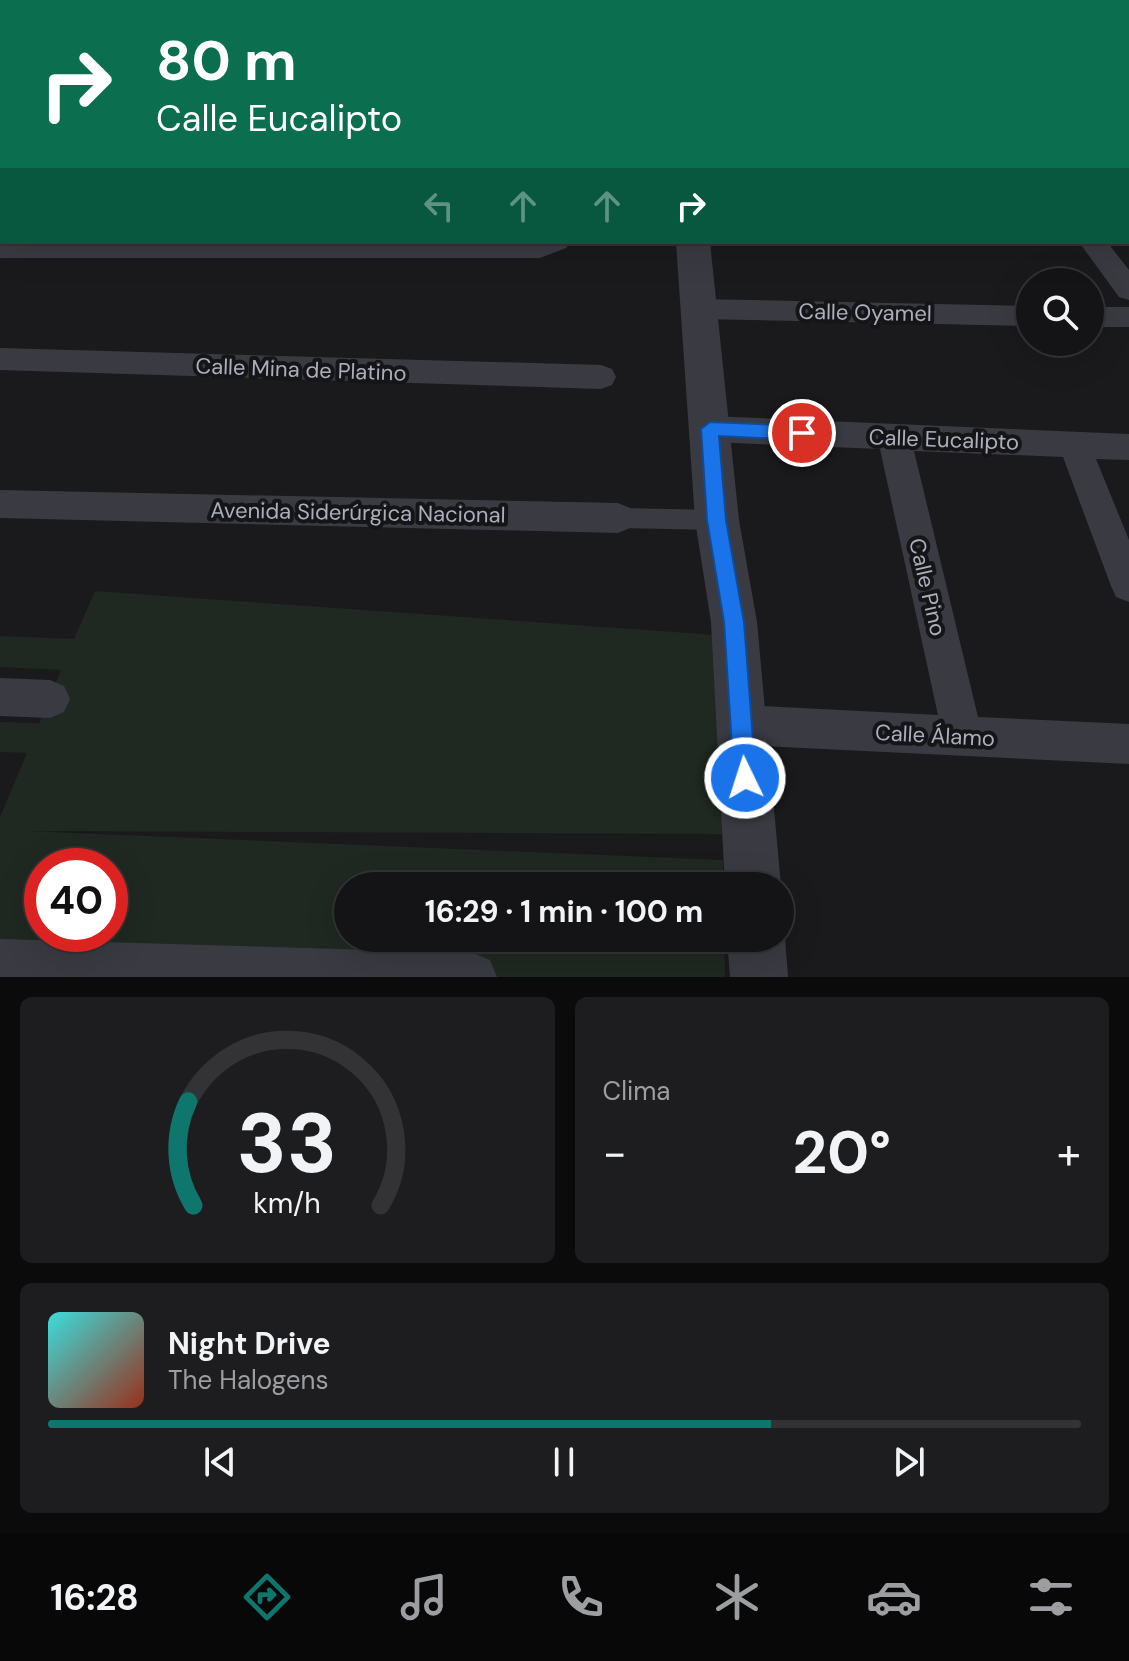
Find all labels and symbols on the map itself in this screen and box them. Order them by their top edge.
street label: Calle Oyamel [798,297,932,328]
street label: Calle Mina de Platino [195,351,407,388]
pin [768,399,836,467]
street label: Calle Eucalipto [868,422,1020,457]
street label: Avenida Siderúrgica Nacional [210,495,506,530]
street label: Calle Pino [902,535,953,639]
street label: Calle Álamo [874,718,996,753]
position arrow [703,736,787,820]
speed limit sign: 40 [24,848,128,952]

